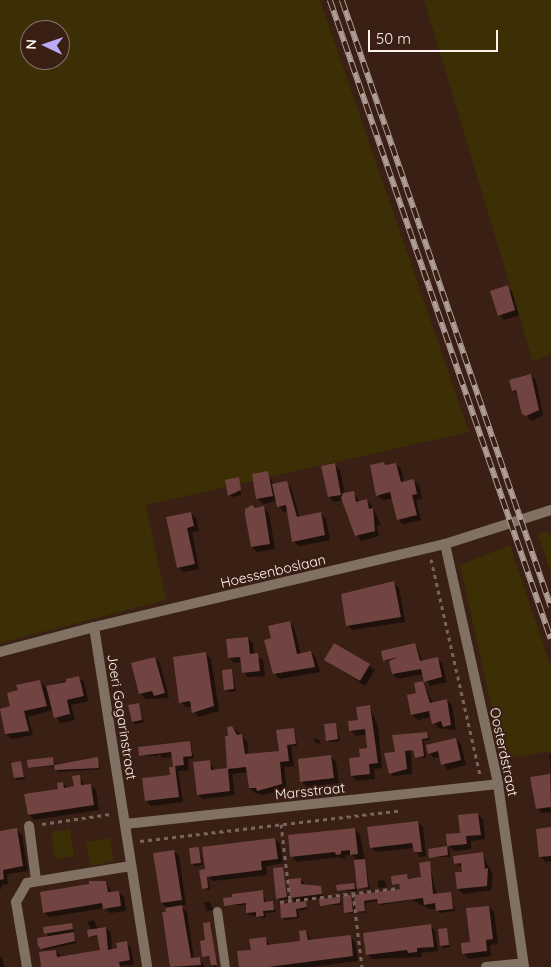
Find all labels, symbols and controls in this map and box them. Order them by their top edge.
north arrow [20,20,70,70]
scale bar [371,20,501,52]
text: 50 m [376,29,411,48]
text: N [22,39,40,50]
street label: Hoessenboslaan [219,551,327,591]
street label: Joeri Gagarinstraat [104,653,140,781]
street label: Oosterdstraat [486,706,522,798]
street label: Marsstraat [274,779,346,803]

